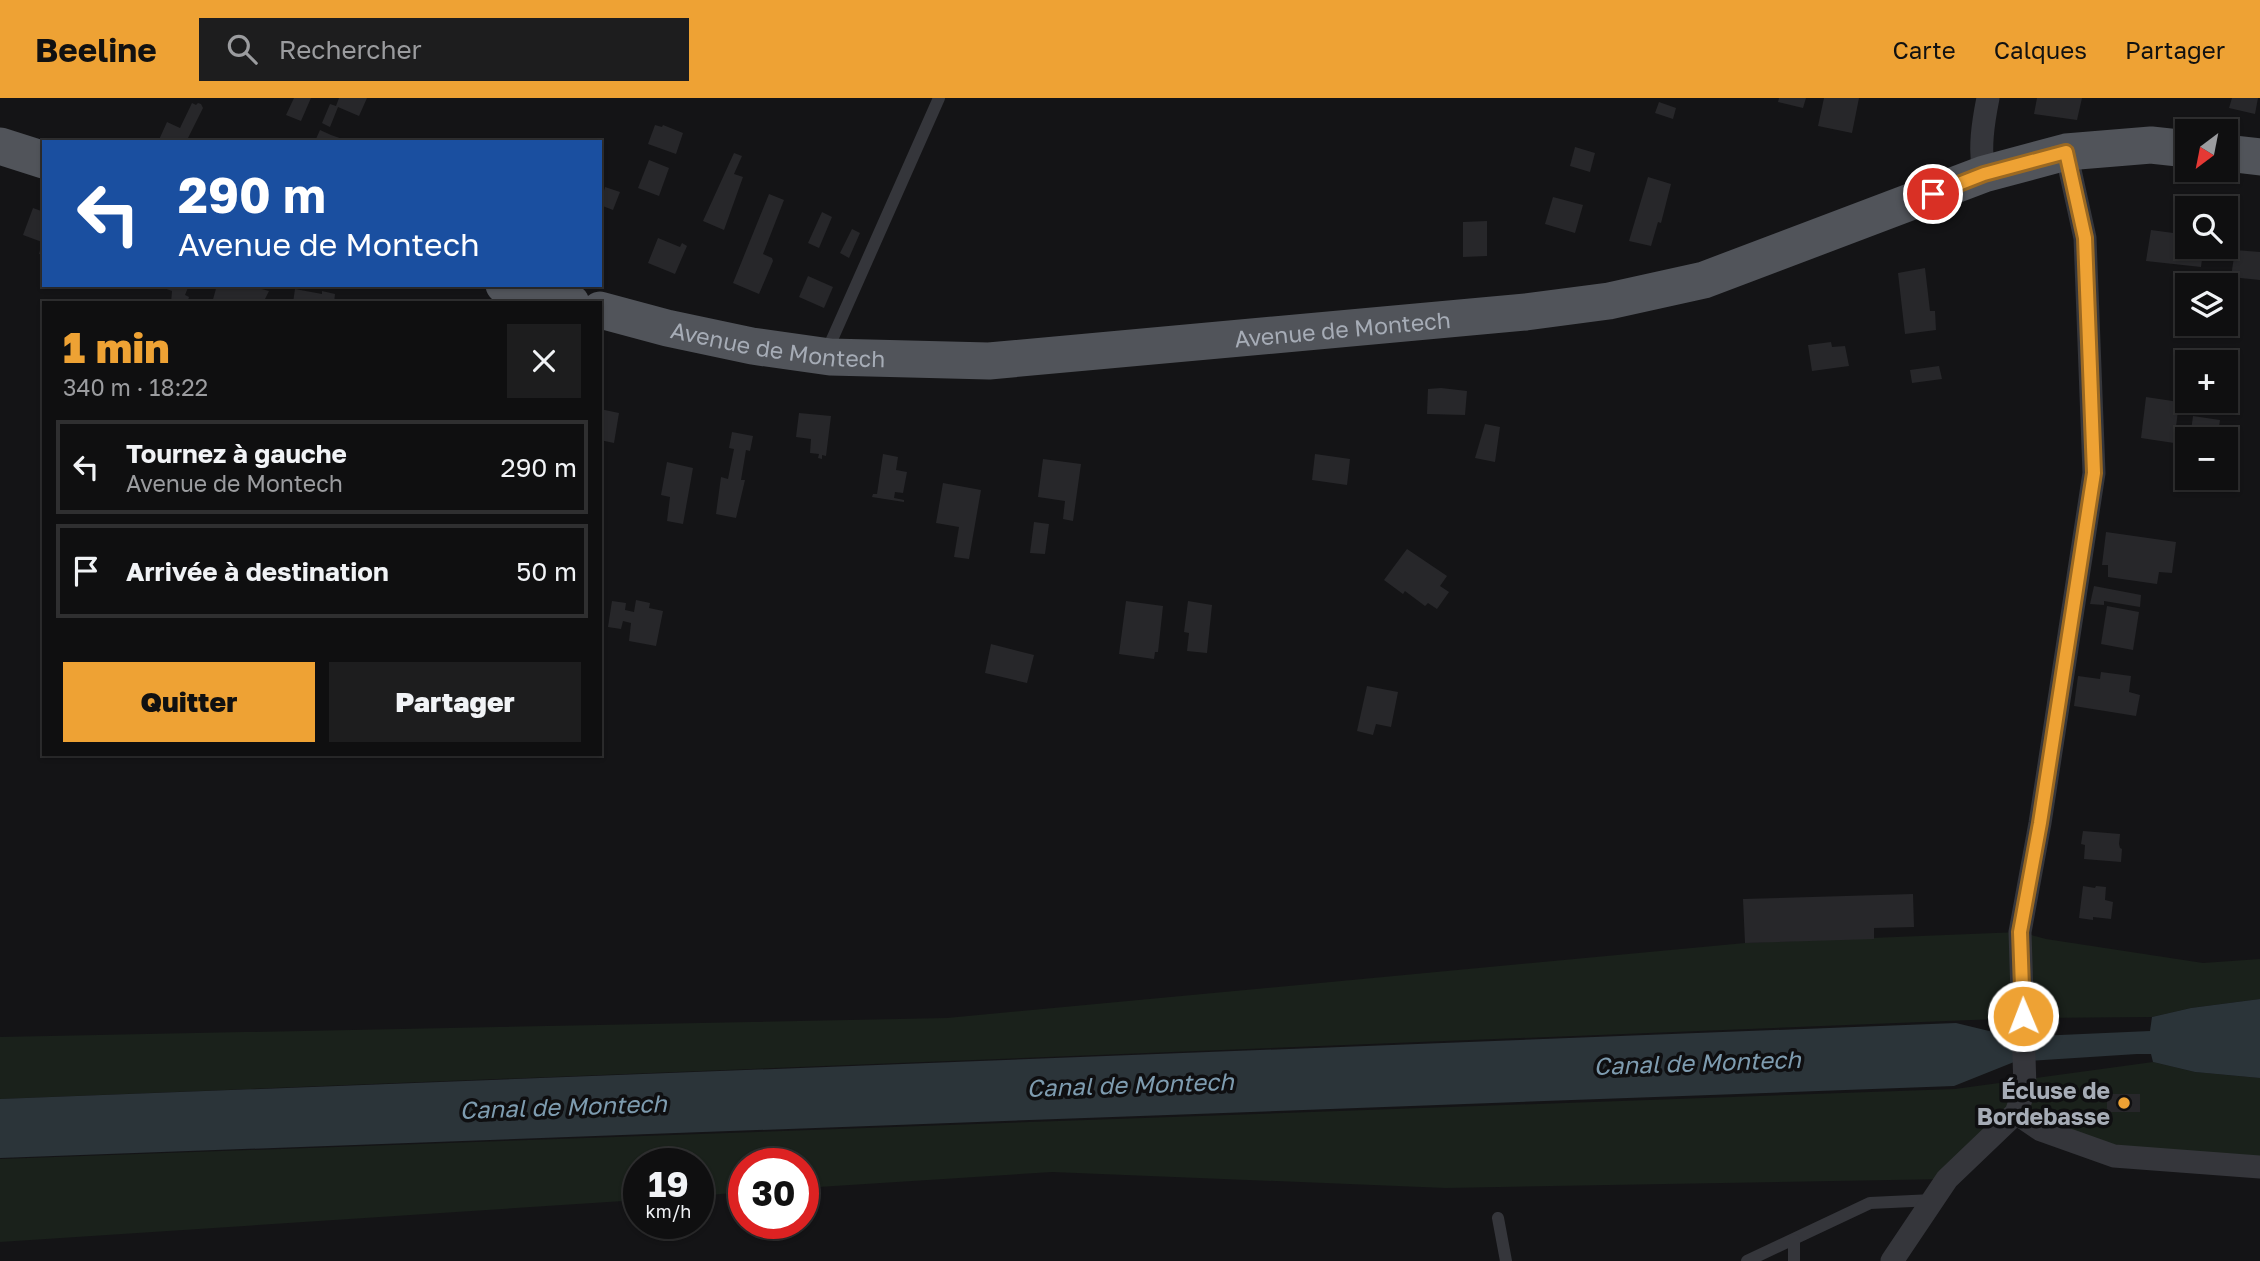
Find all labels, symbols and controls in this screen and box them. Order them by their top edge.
search box [199,18,689,81]
text: Beeline [35,30,157,69]
icon: search [223,30,261,68]
text: Rechercher [279,34,422,65]
text: Carte [1892,35,1956,64]
text: Calques [1994,35,2087,64]
text: Partager [2125,35,2225,64]
north arrow [2175,119,2238,182]
map controls [2175,119,2238,490]
pin [1903,164,1963,224]
text: 290 m [178,165,326,224]
icon: left [63,168,154,259]
icon: arrive [1914,175,1952,213]
button: search [2175,196,2238,259]
text: Avenue de Montech [178,225,480,263]
button: layers [2175,273,2238,336]
street label: Avenue de Montech [1233,305,1452,353]
street label: Avenue de Montech [668,315,886,372]
text: 1 min [63,322,170,372]
button: close [507,324,581,398]
button: + [2175,350,2238,413]
text: 340 m · 18:22 [63,373,208,401]
button: − [2175,427,2238,490]
text: Tournez à gauche [126,438,347,469]
icon: left [67,448,105,486]
text: 290 m [501,452,577,483]
text: Avenue de Montech [126,469,343,497]
icon: arrive [67,552,105,590]
text: Arrivée à destination [126,556,389,587]
text: 50 m [516,556,577,587]
button: Quitter [63,662,315,742]
button: Partager [329,662,581,742]
position arrow [1986,979,2060,1053]
water label: Canal de Montech [1593,1044,1802,1080]
water label: Canal de Montech [1026,1066,1235,1102]
place label: Écluse de Bordebasse [1977,1076,2110,1130]
water label: Canal de Montech [459,1088,668,1124]
marker: Écluse de Bordebasse [2116,1095,2132,1111]
speed limit sign: 30 [728,1148,819,1239]
text: 19 [648,1163,689,1205]
text: km/h [646,1200,691,1222]

